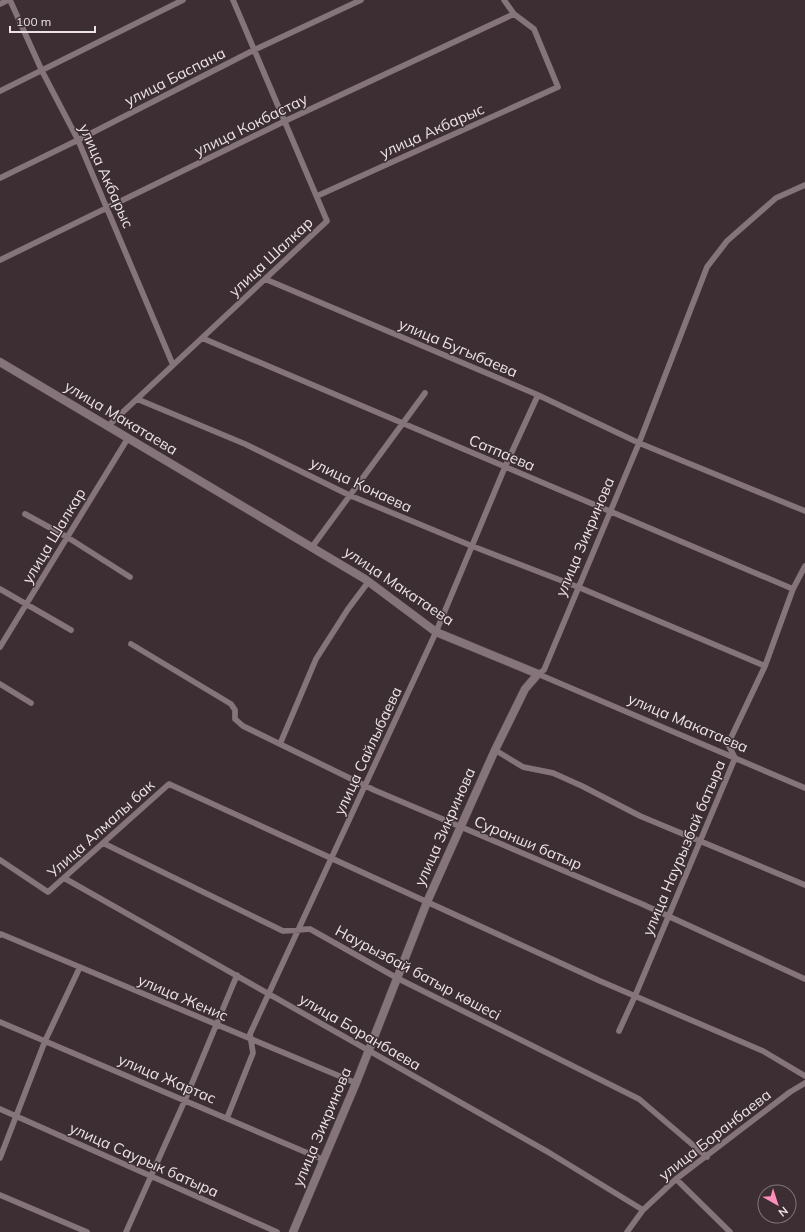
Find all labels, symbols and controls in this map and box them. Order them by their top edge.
scale bar [10,8,95,34]
text: 100 m [16,14,51,29]
street label: улица Баспана [121,43,228,110]
street label: улица Кокбастау [191,89,311,160]
street label: улица Акбарыс [377,99,487,162]
street label: улица Акбарыс [75,121,138,231]
street label: улица Шалкар [225,213,317,300]
street label: улица Бугыбаева [396,314,521,381]
street label: улица Макатаева [61,376,181,459]
street label: Сатпаева [466,430,538,475]
street label: улица Конаева [307,453,415,516]
street label: улица Зикринова [551,474,618,599]
street label: улица Шалкар [18,484,90,587]
street label: улица Макатаева [341,542,458,629]
street label: улица Сайлыбаева [329,684,406,818]
street label: улица Макатаева [625,689,751,756]
street label: улица Наурызбай батыра [638,757,729,939]
street label: улица Зикринова [410,765,479,889]
street label: Улица Алмалы бак [42,775,159,882]
street label: Суранши батыр [471,811,585,874]
street label: Наурызбай батыр көшесі [332,921,504,1024]
street label: улица Женис [135,970,231,1025]
street label: улица Боранбаева [296,989,425,1074]
street label: улица Жартас [115,1049,219,1108]
street label: улица Зикринова [288,1064,355,1189]
street label: улица Боранбаева [655,1085,775,1184]
street label: улица Саурык батыра [67,1118,222,1201]
north arrow [757,1184,797,1224]
text: N [776,1204,791,1220]

